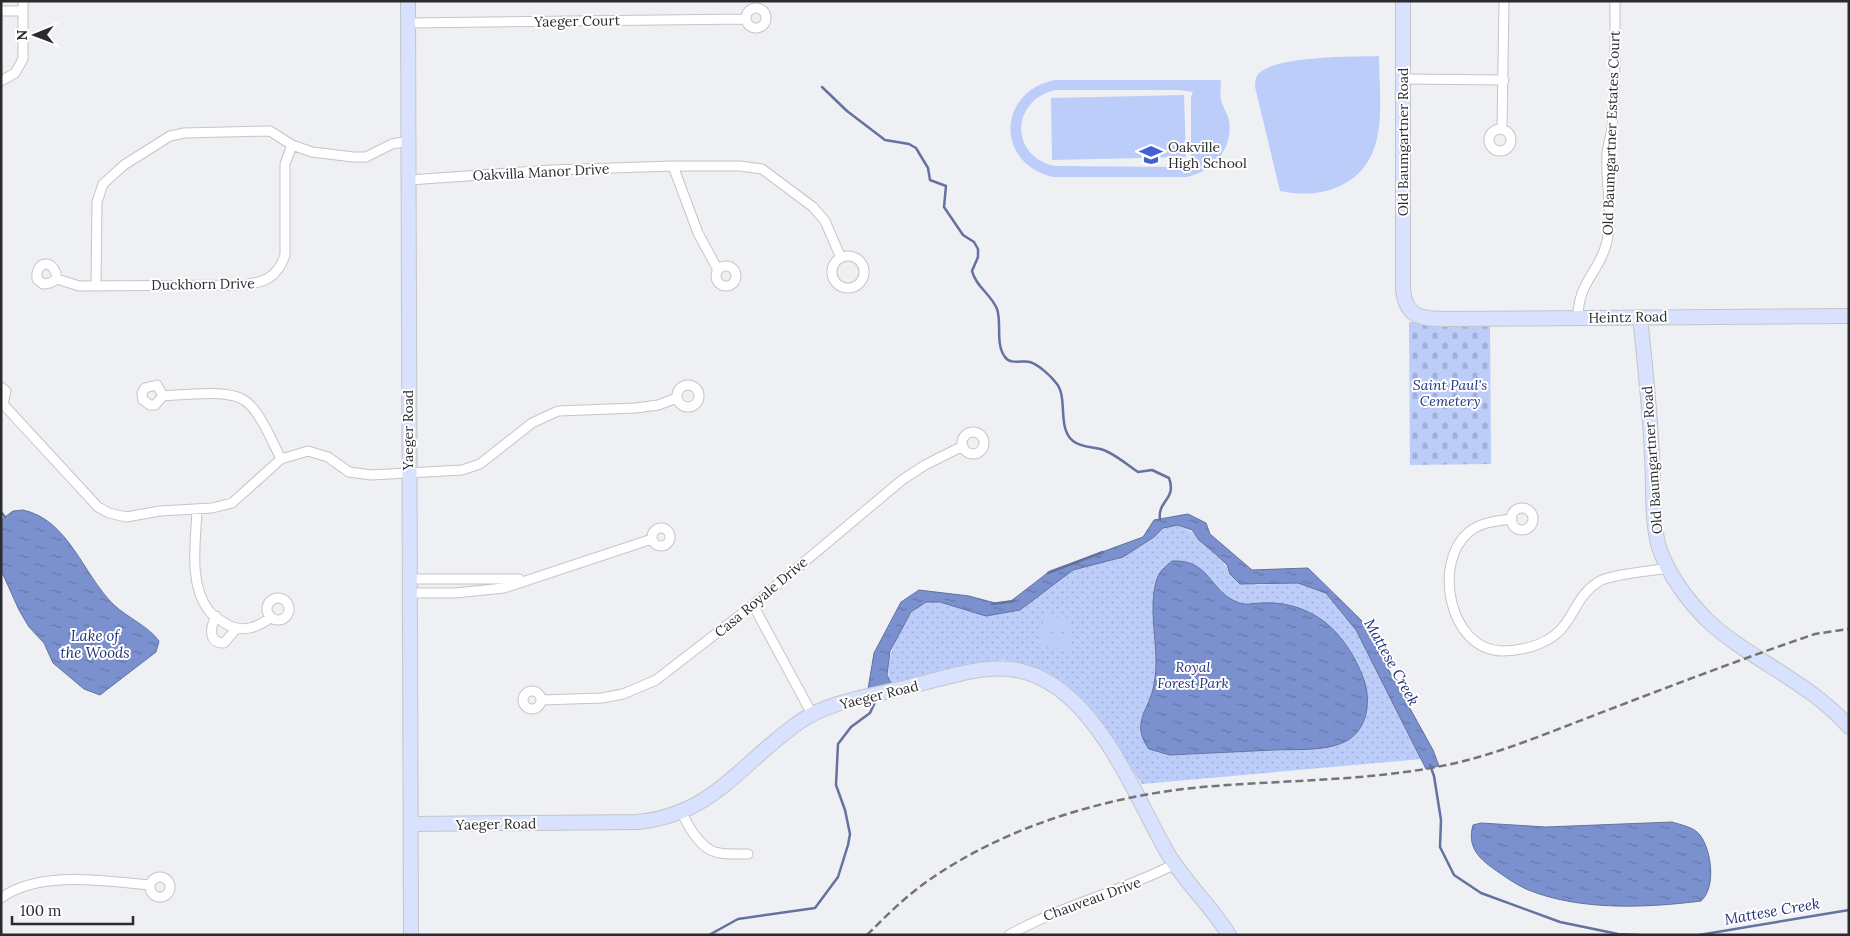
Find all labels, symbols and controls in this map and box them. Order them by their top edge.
north arrow [10,10,60,60]
street label: Yaeger Court [533,11,621,31]
text: N [13,29,31,41]
street label: Old Baumgartner Estates Court [1598,30,1624,236]
street label: Old Baumgartner Road [1394,68,1412,216]
place label: Oakville High School [1168,138,1247,172]
school or university icon: Oakville High School [1138,142,1164,168]
street label: Oakvilla Manor Drive [472,159,610,185]
street label: Duckhorn Drive [151,274,255,294]
street label: Heintz Road [1588,307,1668,327]
park label: Saint Paul's Cemetery [1413,376,1487,410]
street label: Old Baumgartner Road [1638,385,1666,535]
street label: Yaeger Road [399,390,417,471]
street label: Casa Royale Drive [711,553,811,641]
water label: Mattese Creek [1360,615,1424,709]
water label: Lake of the Woods [60,626,130,662]
park label: Royal Forest Park [1157,658,1229,692]
street label: Yaeger Road [837,677,920,714]
street label: Yaeger Road [455,814,536,834]
street label: Chauveau Drive [1041,873,1144,925]
water label: Mattese Creek [1723,893,1821,929]
scale bar [12,894,134,926]
text: 100 m [20,901,61,920]

